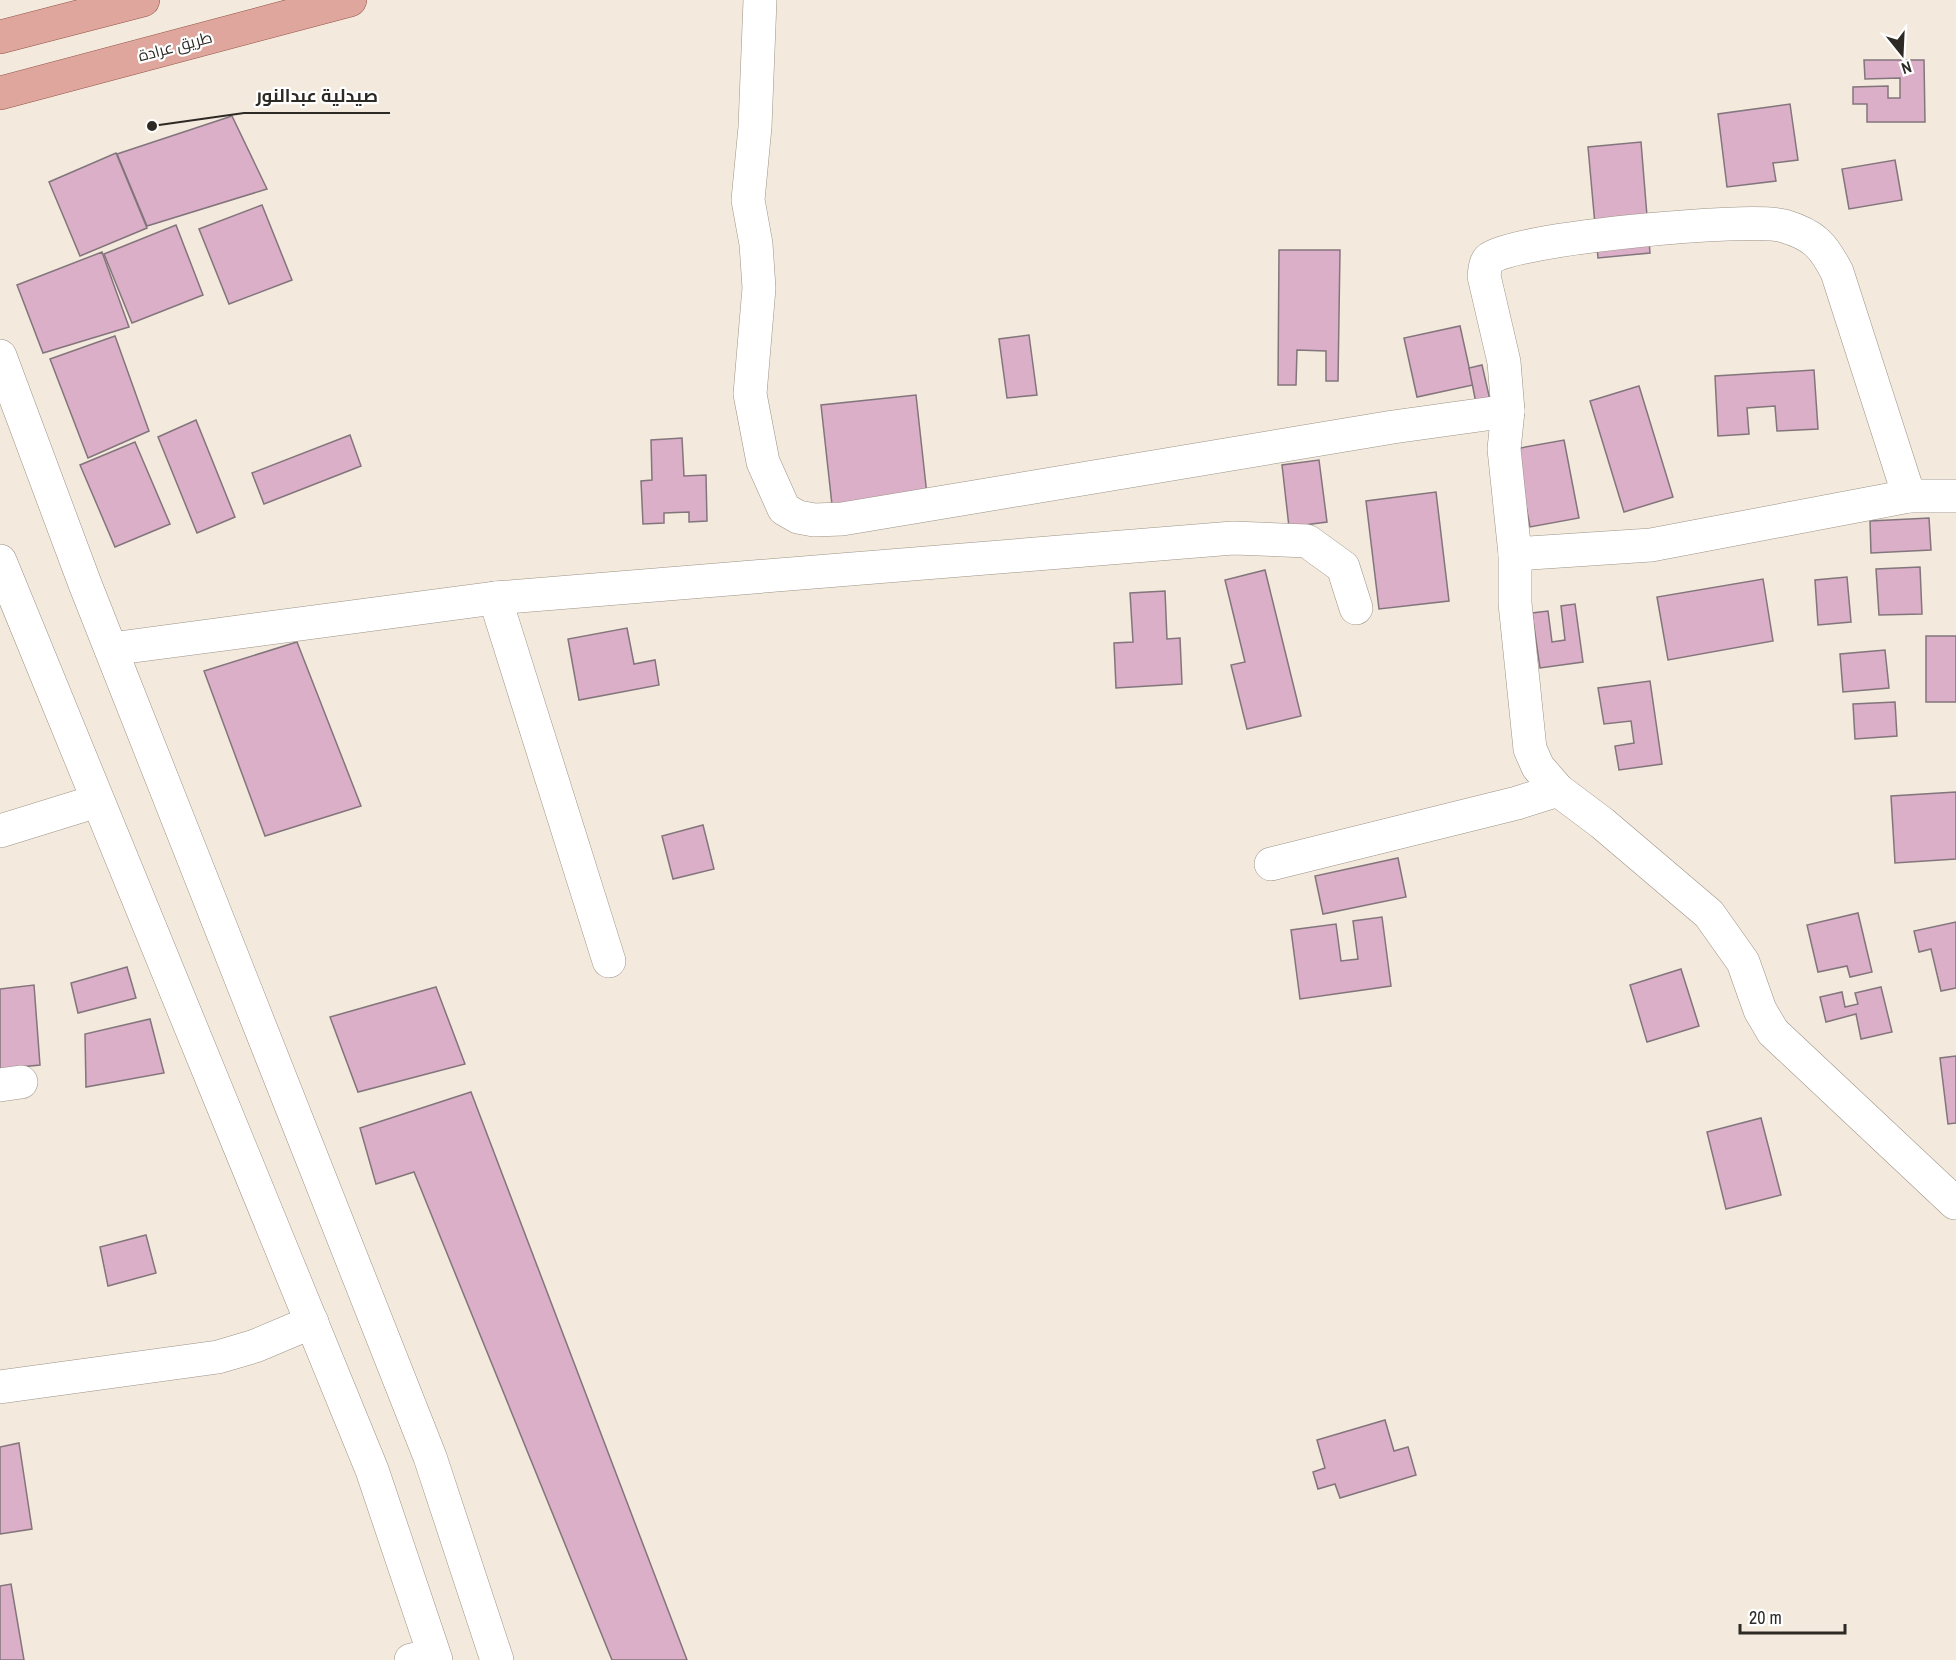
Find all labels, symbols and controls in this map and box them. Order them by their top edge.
north arrow [1872,24,1932,84]
street label: طريق عرادة [136,26,214,66]
text: N [1899,56,1915,80]
callout: صيدلية عبدالنور [244,77,390,113]
text: صيدلية عبدالنور [255,83,378,108]
scale bar [1740,1597,1845,1635]
text: 20 m [1749,1605,1782,1630]

